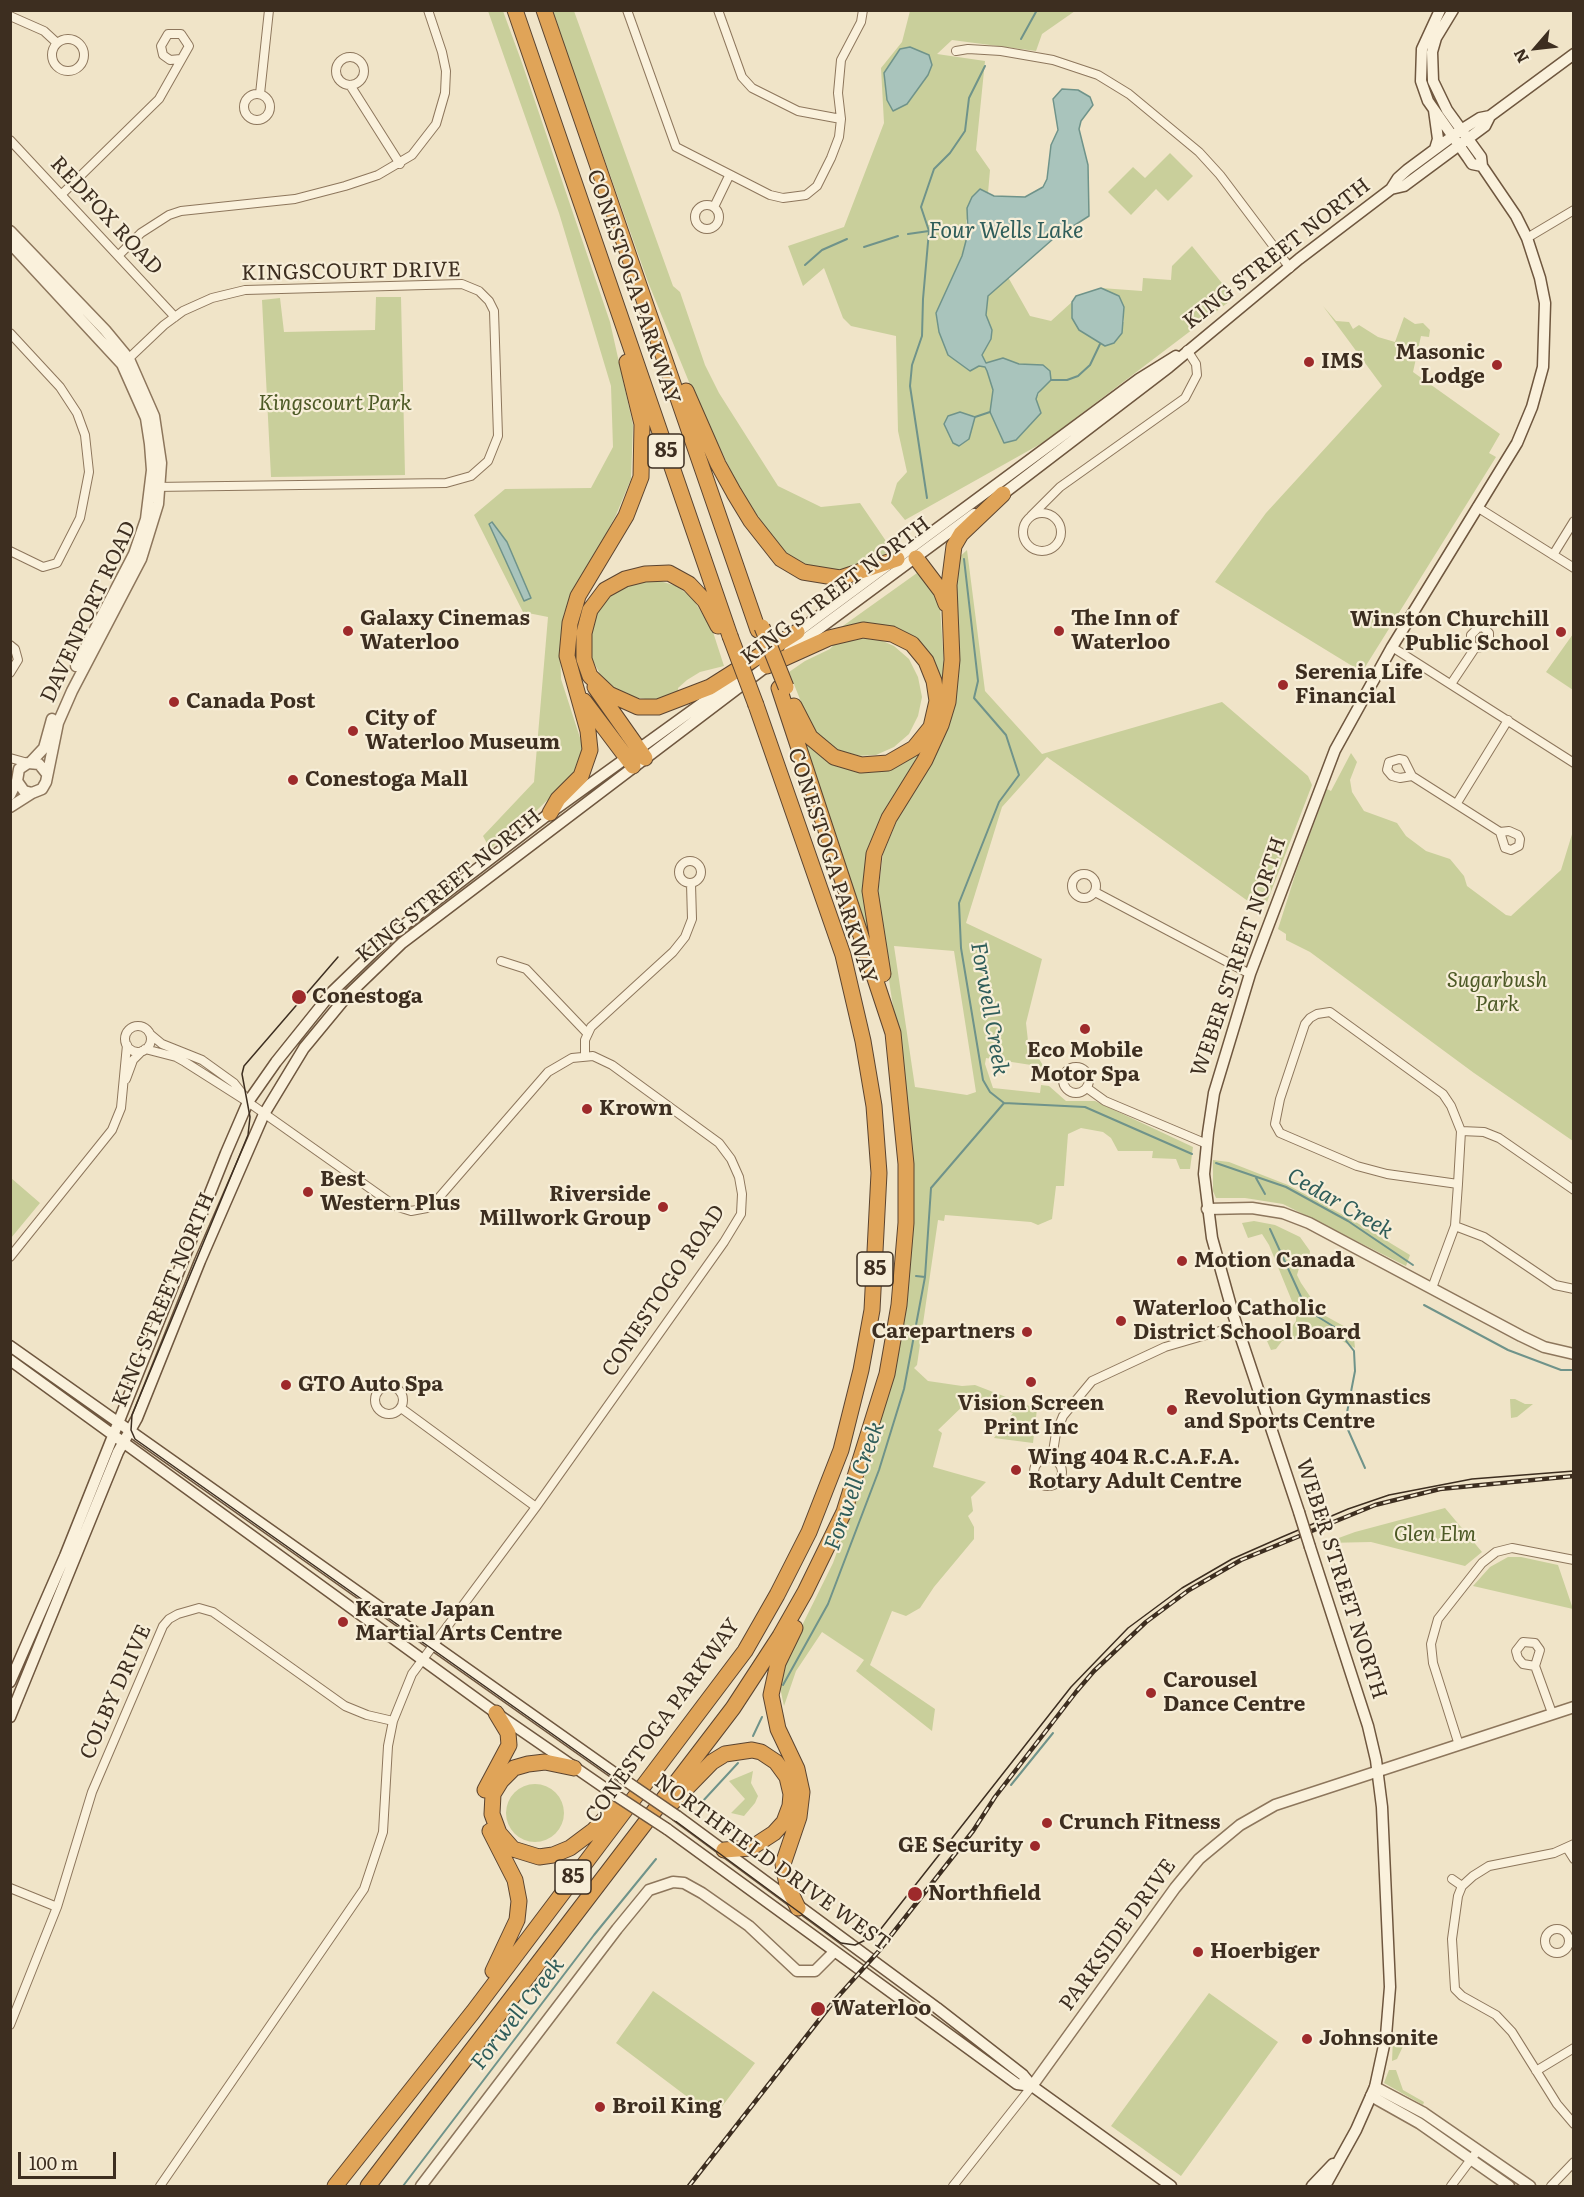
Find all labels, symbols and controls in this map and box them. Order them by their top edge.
north arrow [1506,18,1566,78]
text: N [1506,45,1534,68]
street label: REDFOX ROAD [45,152,167,280]
street label: CONESTOGA PARKWAY [581,166,685,408]
street label: KING STREET NORTH [1178,173,1376,335]
water label: Four Wells Lake [929,219,1083,245]
street label: KINGSCOURT DRIVE [241,257,461,287]
place label: Masonic Lodge [1395,340,1485,390]
place label: IMS [1321,349,1363,375]
marker: IMS [1302,355,1316,369]
marker: Masonic Lodge [1490,358,1504,372]
park label: Kingscourt Park [258,391,412,417]
road number: 85 [648,434,684,468]
street label: KING STREET NORTH [736,512,936,670]
street label: DAVENPORT ROAD [36,517,142,707]
place label: Galaxy Cinemas Waterloo [360,606,530,656]
place label: The Inn of Waterloo [1071,606,1178,656]
place label: Winston Churchill Public School [1350,607,1549,657]
marker: Galaxy Cinemas Waterloo [341,624,355,638]
marker: The Inn of Waterloo [1052,624,1066,638]
marker: Winston Churchill Public School [1554,625,1568,639]
place label: Serenia Life Financial [1295,660,1423,710]
marker: Serenia Life Financial [1276,678,1290,692]
place label: Canada Post [186,689,315,715]
marker: Canada Post [167,695,181,709]
place label: City of Waterloo Museum [365,706,560,756]
marker: City of Waterloo Museum [346,724,360,738]
street label: CONESTOGA PARKWAY [782,745,882,987]
place label: Conestoga Mall [305,767,468,793]
marker: Conestoga Mall [286,773,300,787]
street label: KING STREET NORTH [352,804,546,968]
street label: WEBER STREET NORTH [1186,834,1292,1080]
water label: Forwell Creek [964,940,1014,1078]
park label: Sugarbush Park [1447,968,1547,1018]
place label: Conestoga [312,984,423,1010]
marker: Conestoga [290,988,308,1006]
marker: Eco Mobile Motor Spa [1078,1022,1092,1036]
place label: Eco Mobile Motor Spa [1027,1038,1143,1088]
place label: Krown [599,1096,673,1122]
marker: Krown [580,1102,594,1116]
water label: Cedar Creek [1282,1163,1398,1245]
place label: Best Western Plus [320,1167,460,1217]
place label: Riverside Millwork Group [479,1182,651,1232]
marker: Best Western Plus [301,1185,315,1199]
street label: KING STREET NORTH [107,1189,221,1411]
street label: CONESTOGO ROAD [597,1200,731,1382]
marker: Riverside Millwork Group [656,1200,670,1214]
place label: Motion Canada [1194,1248,1355,1274]
road number: 85 [857,1252,893,1286]
marker: Motion Canada [1175,1254,1189,1268]
place label: Waterloo Catholic District School Board [1133,1296,1361,1346]
marker: Waterloo Catholic District School Board [1114,1314,1128,1328]
place label: Carepartners [871,1319,1015,1345]
marker: Carepartners [1020,1325,1034,1339]
place label: GTO Auto Spa [298,1372,443,1398]
marker: Vision Screen Print Inc [1024,1375,1038,1389]
marker: GTO Auto Spa [279,1378,293,1392]
place label: Revolution Gymnastics and Sports Centre [1184,1385,1431,1435]
place label: Vision Screen Print Inc [958,1391,1104,1441]
marker: Revolution Gymnastics and Sports Centre [1165,1403,1179,1417]
water label: Forwell Creek [819,1418,891,1554]
place label: Wing 404 R.C.A.F.A. Rotary Adult Centre [1028,1445,1242,1495]
street label: WEBER STREET NORTH [1290,1455,1392,1703]
marker: Wing 404 R.C.A.F.A. Rotary Adult Centre [1009,1463,1023,1477]
park label: Glen Elm [1394,1522,1476,1548]
place label: Karate Japan Martial Arts Centre [355,1597,562,1647]
street label: CONESTOGA PARKWAY [580,1614,746,1828]
marker: Karate Japan Martial Arts Centre [336,1615,350,1629]
street label: COLBY DRIVE [75,1621,157,1763]
place label: Carousel Dance Centre [1163,1668,1305,1718]
marker: Carousel Dance Centre [1144,1686,1158,1700]
street label: NORTHFIELD DRIVE WEST [649,1769,895,1957]
place label: Crunch Fitness [1059,1810,1221,1836]
marker: Crunch Fitness [1040,1816,1054,1830]
place label: GE Security [898,1833,1023,1859]
marker: GE Security [1028,1839,1042,1853]
street label: PARKSIDE DRIVE [1054,1854,1182,2016]
road number: 85 [555,1860,591,1894]
place label: Northfield [928,1881,1041,1907]
marker: Northfield [906,1885,924,1903]
place label: Hoerbiger [1210,1939,1320,1965]
marker: Hoerbiger [1191,1945,1205,1959]
water label: Forwell Creek [466,1953,570,2075]
place label: Waterloo [832,1996,931,2022]
marker: Waterloo [809,2000,827,2018]
place label: Johnsonite [1319,2026,1438,2052]
marker: Johnsonite [1300,2032,1314,2046]
place label: Broil King [612,2094,722,2120]
marker: Broil King [593,2100,607,2114]
scale bar [21,2140,118,2178]
text: 100 m [29,2149,78,2176]

